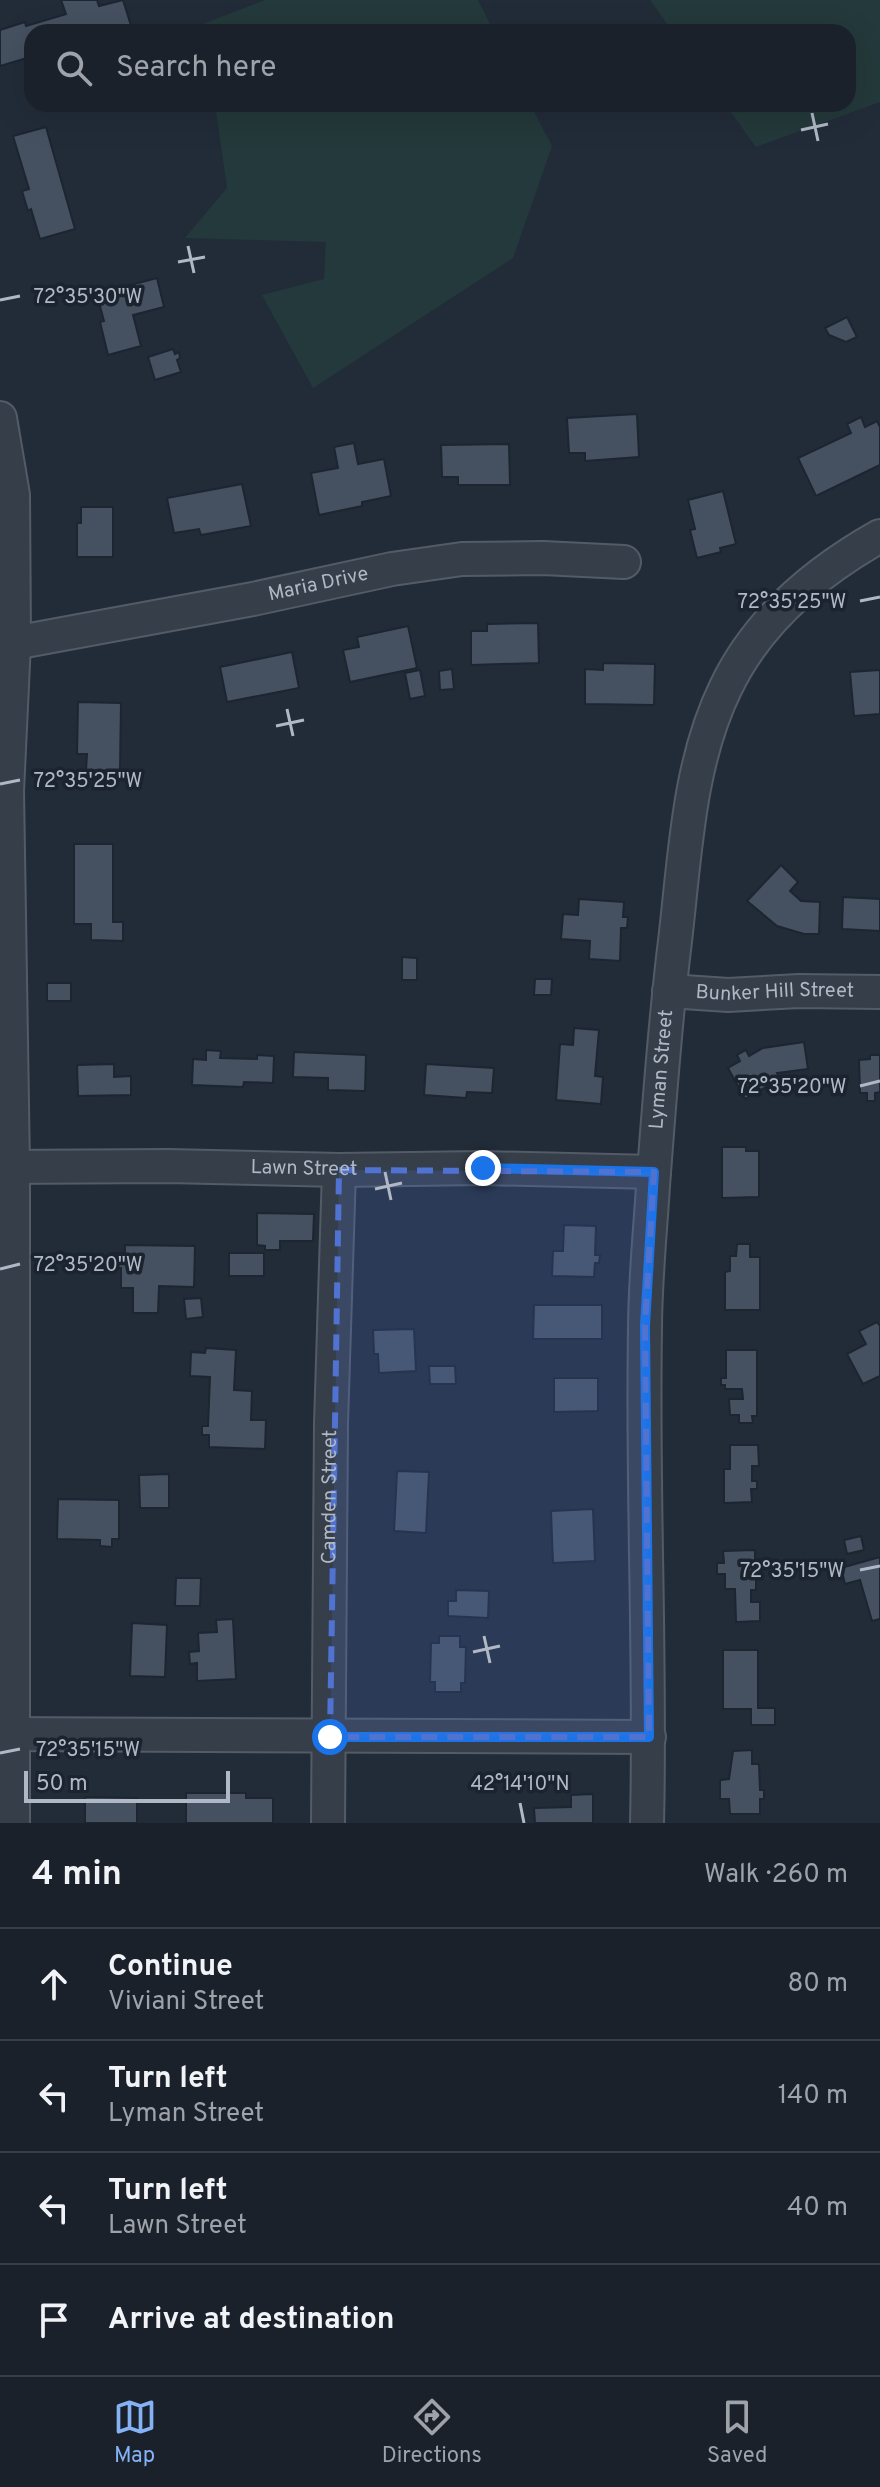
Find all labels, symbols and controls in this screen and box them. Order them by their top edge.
search box [24,24,856,112]
icon: search [52,46,96,90]
text: Search here [116,50,276,87]
text: 72°35'30"W [34,285,142,311]
street label: Maria Drive [266,561,371,608]
text: 72°35'25"W [738,590,846,616]
text: 72°35'25"W [34,769,142,795]
street label: Bunker Hill Street [695,978,854,1008]
street label: Lyman Street [644,1009,680,1130]
text: 72°35'20"W [737,1075,847,1101]
route end [465,1150,501,1186]
street label: Lawn Street [250,1155,358,1183]
text: 72°35'20"W [33,1253,143,1279]
street label: Camden Street [317,1430,344,1564]
text: 72°35'15"W [740,1559,844,1585]
route start [312,1719,348,1755]
text: 72°35'15"W [36,1738,140,1764]
scale bar [24,1767,230,1803]
text: 50 m [36,1771,88,1798]
text: 42°14'10"N [470,1772,570,1798]
text: 4 min [32,1854,122,1897]
text: Walk · 260 m [704,1859,848,1892]
text: Continue [108,1949,233,1986]
icon: ahead [32,1962,76,2006]
text: 80 m [788,1968,848,2001]
text: Viviani Street [108,1986,264,2019]
text: Turn left [108,2061,228,2098]
icon: left [32,2074,76,2118]
text: 140 m [778,2080,848,2113]
text: Lyman Street [108,2098,264,2131]
text: Turn left [108,2173,228,2210]
icon: left [32,2186,76,2230]
text: 40 m [787,2192,848,2225]
text: Lawn Street [108,2210,247,2243]
icon: arrive [32,2298,76,2342]
text: Arrive at destination [108,2302,394,2339]
tab: Map [113,2395,157,2470]
tab: Directions [382,2395,482,2470]
tab: Saved [707,2395,767,2470]

